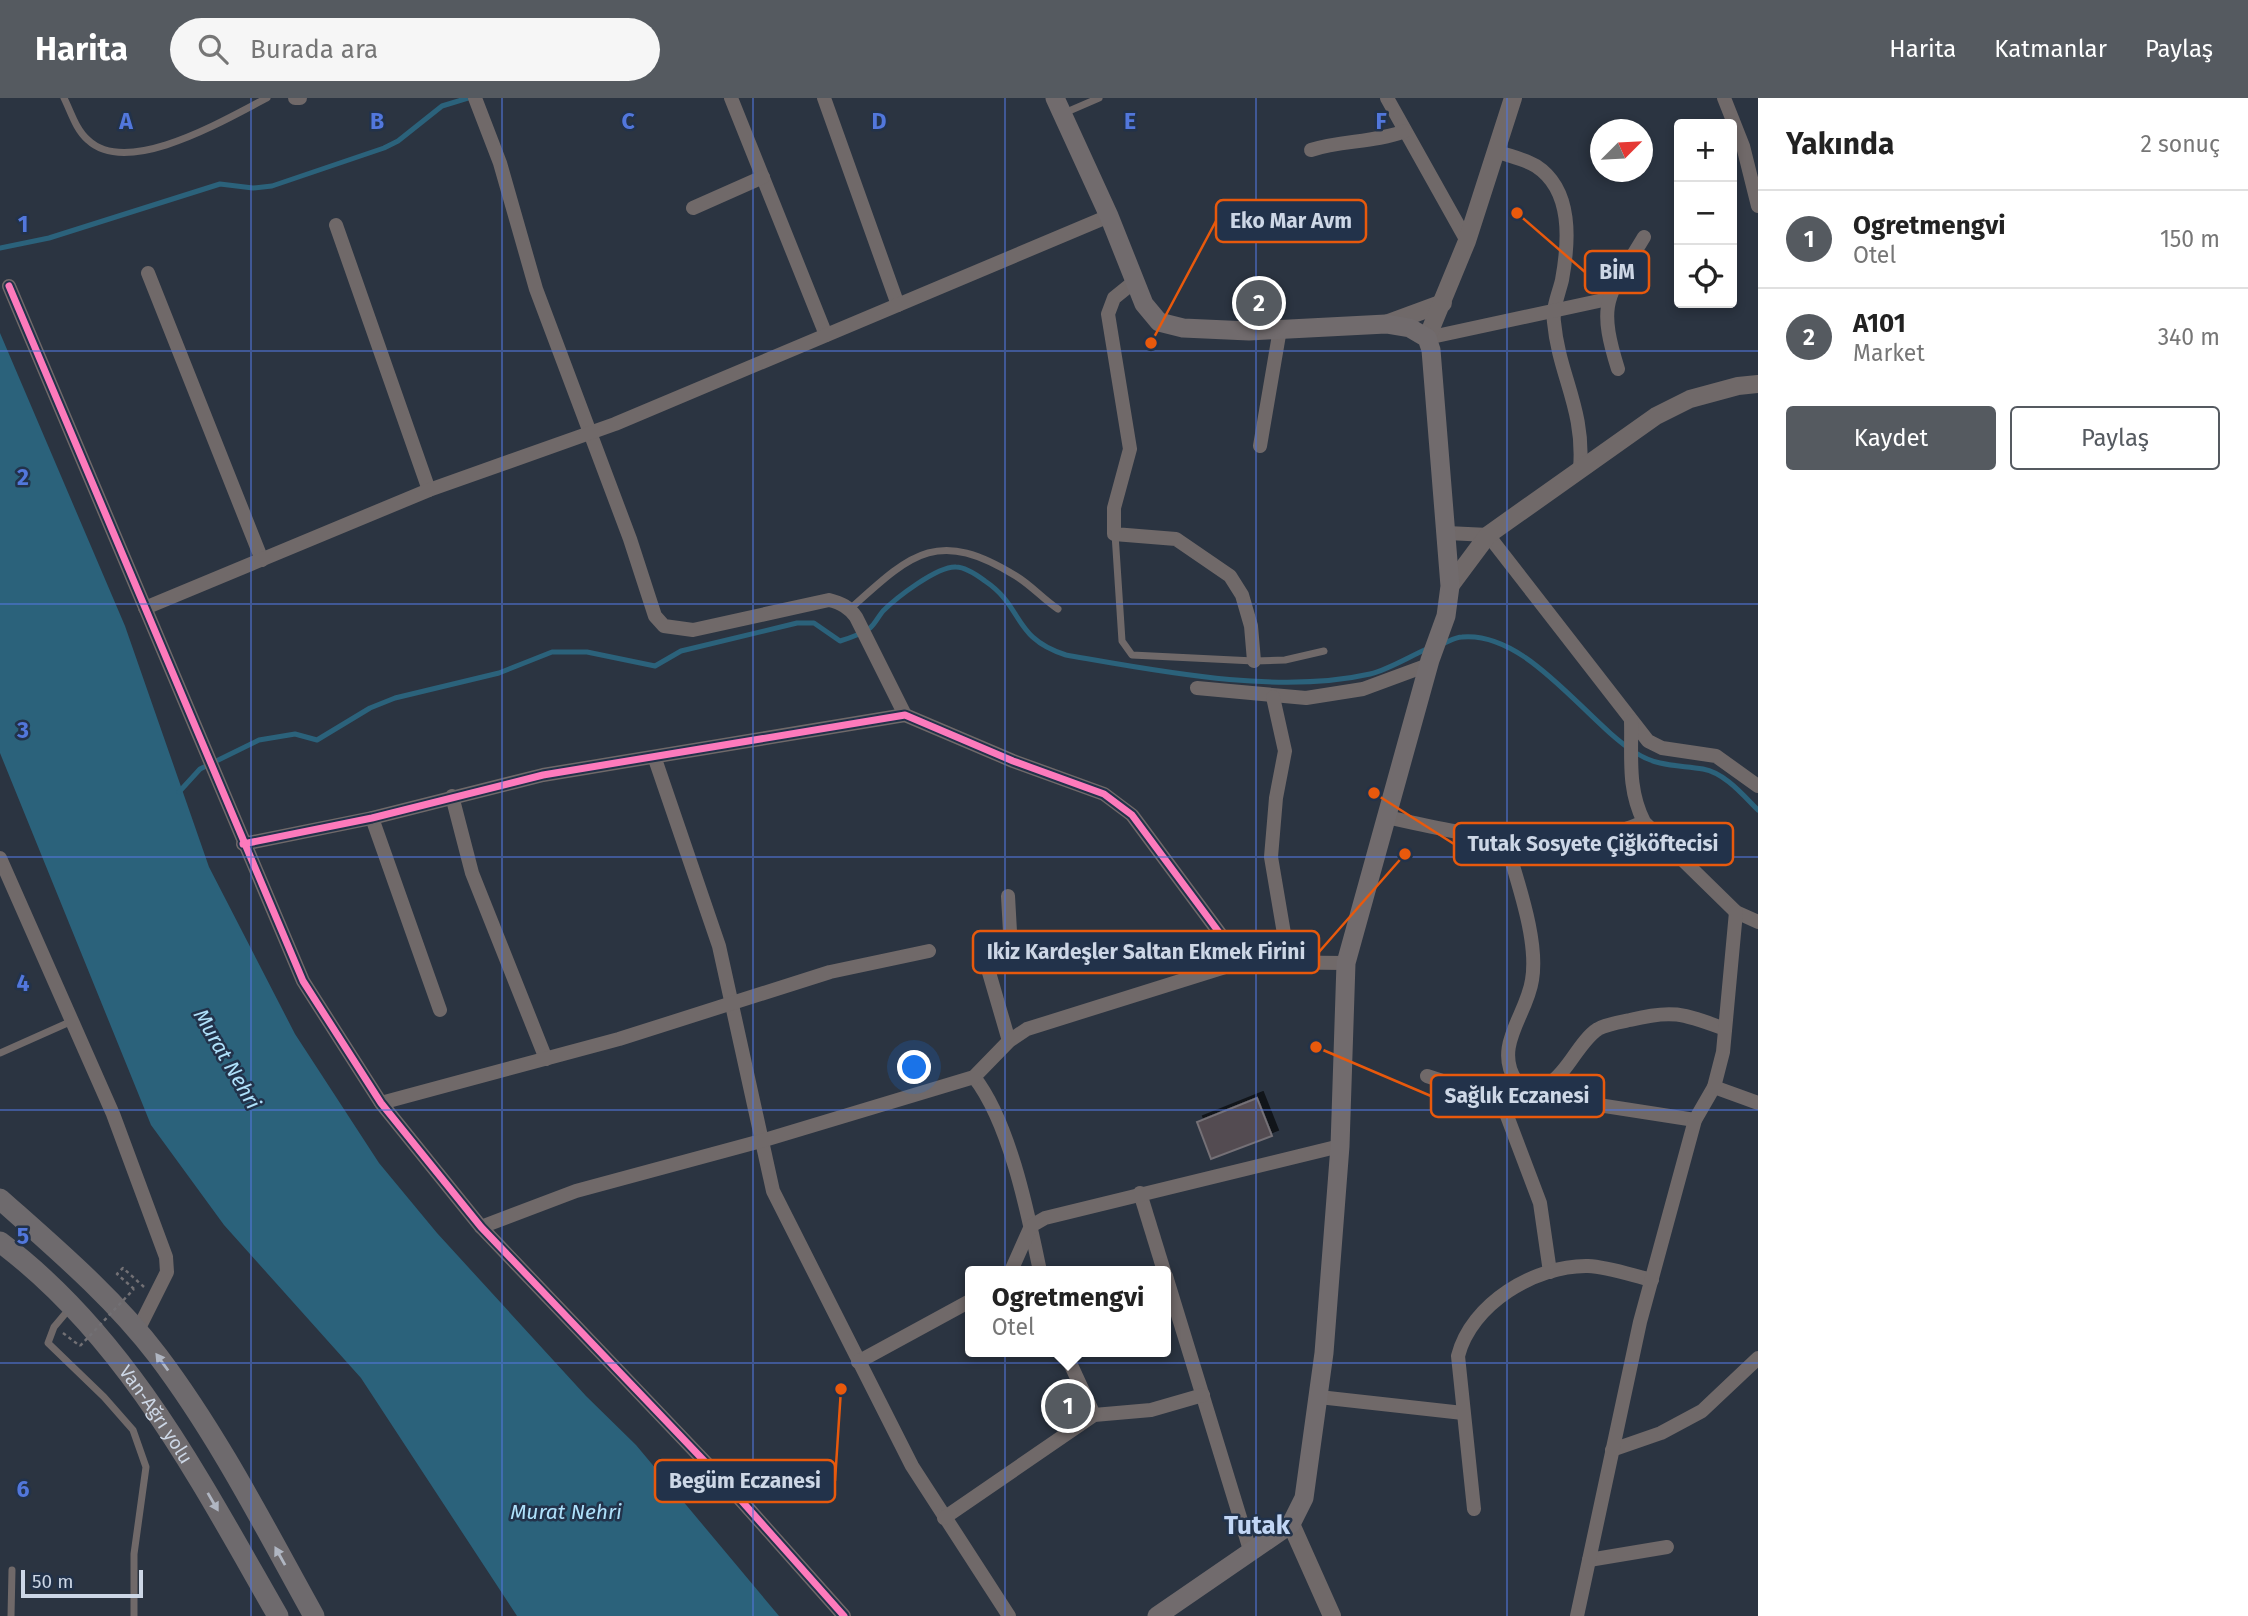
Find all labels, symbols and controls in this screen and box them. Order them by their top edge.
search box [170,18,660,81]
text: Harita [35,29,128,69]
icon: search [194,30,232,68]
text: Burada ara [250,34,378,65]
text: Harita [1889,35,1956,63]
text: Katmanlar [1994,35,2107,63]
text: Paylaş [2145,35,2213,63]
text: A [118,107,133,135]
text: B [370,107,384,135]
text: C [621,107,635,135]
text: D [872,107,887,135]
text: E [1124,107,1136,135]
text: F [1375,107,1387,135]
north arrow [1590,119,1653,182]
map controls [1674,119,1737,308]
button: + [1674,119,1737,182]
text: Yakında [1786,126,1894,162]
text: 2 sonuç [2140,130,2220,158]
button: − [1674,182,1737,245]
callout: Eko Mar Avm [1216,200,1366,242]
text: Eko Mar Avm [1230,208,1352,234]
text: 1 [18,210,28,238]
text: Ogretmengvi [1853,210,2006,241]
text: 1 [1804,225,1814,253]
text: 150 m [2160,225,2220,253]
text: Otel [1853,241,1896,269]
button: locate [1674,245,1737,308]
callout: BİM [1585,251,1649,293]
text: BİM [1599,258,1635,285]
pin: 2 [1236,277,1282,329]
text: A101 [1853,308,1906,339]
text: 2 [1803,323,1815,351]
text: 340 m [2158,323,2220,351]
text: Market [1853,339,1925,367]
button: Kaydet [1786,406,1996,470]
button: Paylaş [2010,406,2220,470]
text: 2 [17,463,29,491]
text: 3 [16,716,29,744]
callout: Tutak Sosyete Çiğköftecisi [1454,823,1733,865]
text: Tutak Sosyete Çiğköftecisi [1467,831,1719,857]
callout: Ikiz Kardeşler Saltan Ekmek Firini [973,931,1319,973]
text: Ikiz Kardeşler Saltan Ekmek Firini [987,939,1305,965]
text: 4 [17,969,30,997]
water label: Murat Nehri [188,1004,266,1114]
your location [897,1050,931,1084]
callout: Sağlık Eczanesi [1431,1075,1604,1117]
text: Sağlık Eczanesi [1445,1083,1589,1109]
text: 5 [17,1222,29,1250]
popup [965,1266,1171,1357]
text: Ogretmengvi [992,1282,1144,1313]
text: Otel [992,1313,1035,1341]
one-way arrow [155,1353,169,1371]
street label: Van-Ağrı yolu [115,1360,198,1468]
pin: 1 [1045,1380,1091,1432]
callout: Begüm Eczanesi [655,1460,835,1502]
text: Begüm Eczanesi [669,1468,821,1494]
text: 6 [17,1475,30,1503]
one-way arrow [207,1492,219,1511]
water label: Murat Nehri [510,1499,622,1525]
district label: Tutak [1224,1510,1291,1541]
one-way arrow [275,1546,287,1566]
scale bar [21,1567,144,1599]
text: 50 m [32,1570,73,1593]

